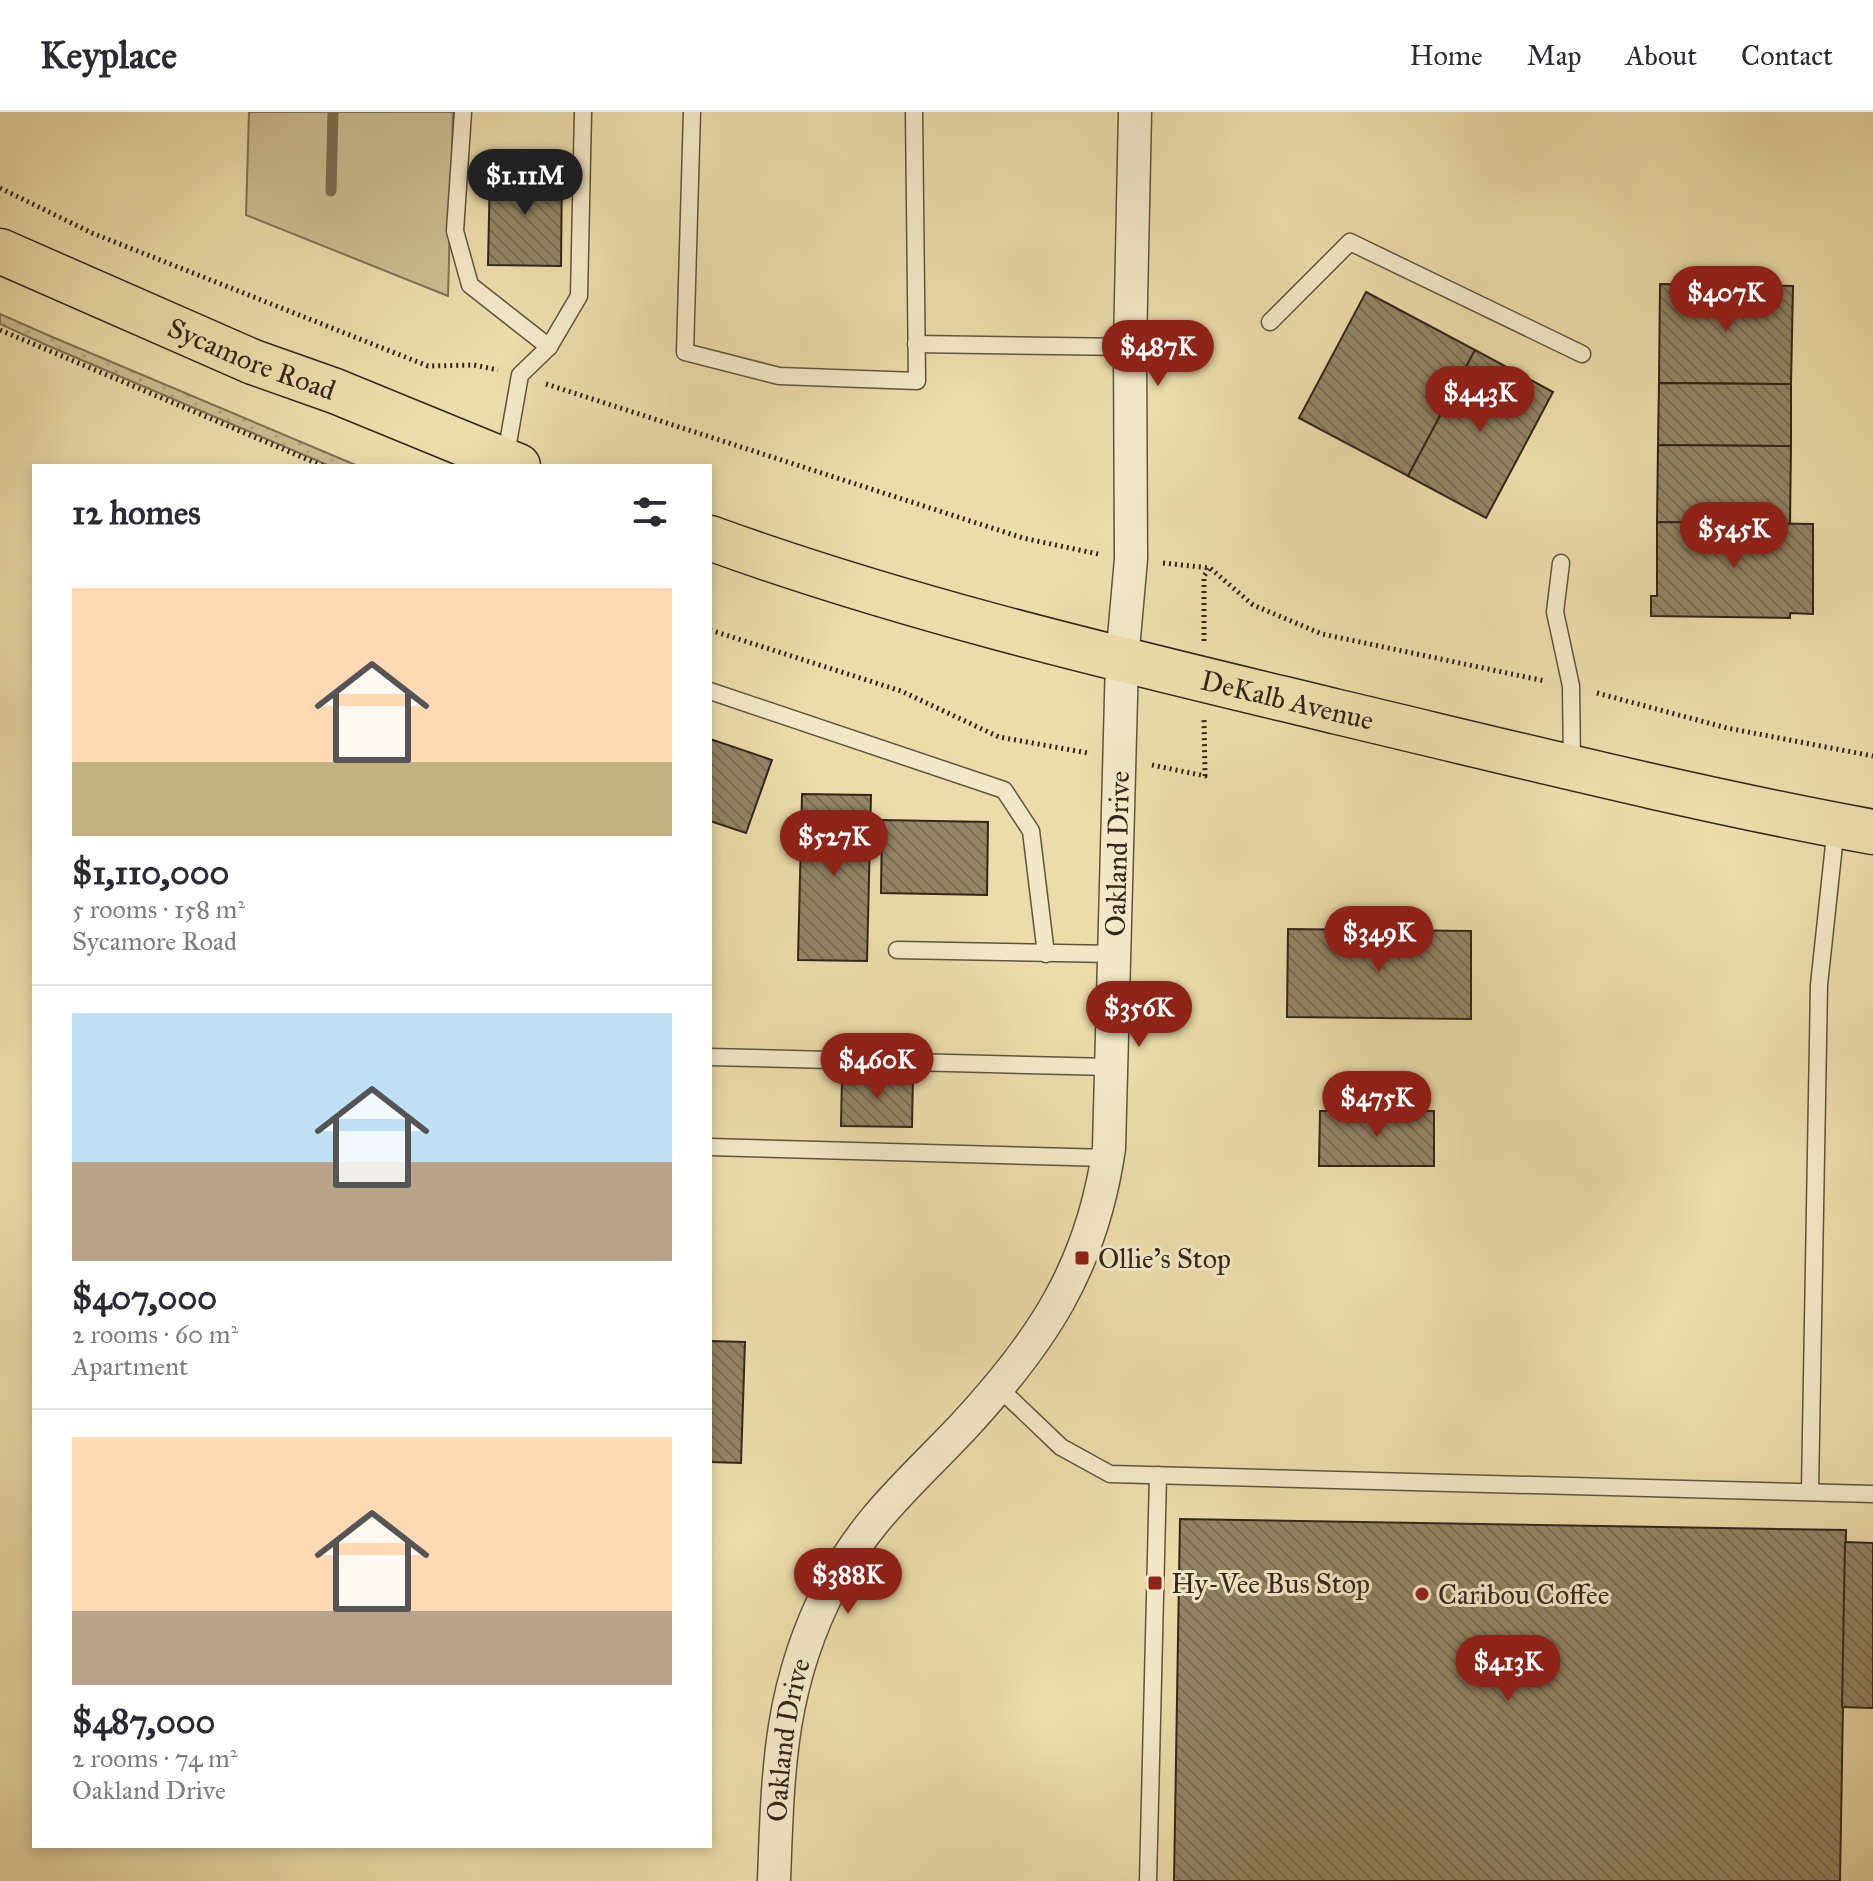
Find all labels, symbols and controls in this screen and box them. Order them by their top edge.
text: Keyplace [40,32,177,78]
text: Home [1410,38,1483,73]
text: Map [1527,38,1581,73]
text: About [1625,38,1697,73]
text: Contact [1741,38,1833,73]
pin: $1.11M [460,149,590,217]
text: $1.11M [486,159,564,191]
pin: $407K [1670,266,1782,334]
text: $407K [1687,276,1765,308]
street label: Sycamore Road [162,310,340,408]
pin: $487K [1102,320,1214,388]
text: $487K [1120,330,1196,362]
pin: $443K [1424,366,1536,434]
text: $443K [1443,376,1517,408]
icon: filters [628,490,672,534]
text: 12 homes [72,492,201,533]
pin: $545K [1678,502,1790,570]
text: $545K [1698,512,1770,544]
icon: home [300,640,444,784]
street label: DeKalb Avenue [1197,663,1377,738]
street label: Oakland Drive [1098,770,1137,937]
pin: $527K [778,810,890,878]
text: $527K [798,820,870,852]
text: $1,110,000 [72,852,229,893]
text: 5 rooms · 158 m² [72,893,245,925]
pin: $349K [1323,906,1435,974]
text: $349K [1343,916,1415,948]
text: Sycamore Road [72,925,237,957]
pin: $356K [1083,981,1195,1049]
text: $356K [1104,991,1174,1023]
pin: $460K [821,1033,933,1101]
text: $460K [839,1043,916,1075]
icon: home [300,1065,444,1209]
pin: $475K [1321,1071,1433,1139]
text: $475K [1340,1081,1414,1113]
place label: Ollie's Stop [1098,1241,1231,1276]
marker: Ollie's Stop [1073,1249,1091,1267]
text: $407,000 [72,1277,217,1318]
text: 2 rooms · 60 m² [72,1318,238,1350]
text: Apartment [72,1350,188,1382]
icon: home [300,1489,444,1633]
pin: $388K [792,1548,904,1616]
text: $388K [812,1558,884,1590]
place label: Hy-Vee Bus Stop [1171,1566,1370,1601]
marker: Hy-Vee Bus Stop [1146,1574,1164,1592]
place label: Caribou Coffee [1438,1577,1609,1612]
marker: Caribou Coffee [1413,1585,1431,1603]
pin: $413K [1452,1635,1564,1703]
text: $413K [1473,1645,1543,1677]
street label: Oakland Drive [759,1654,818,1823]
text: $487,000 [72,1701,215,1742]
text: 2 rooms · 74 m² [72,1742,238,1774]
text: Oakland Drive [72,1774,226,1806]

